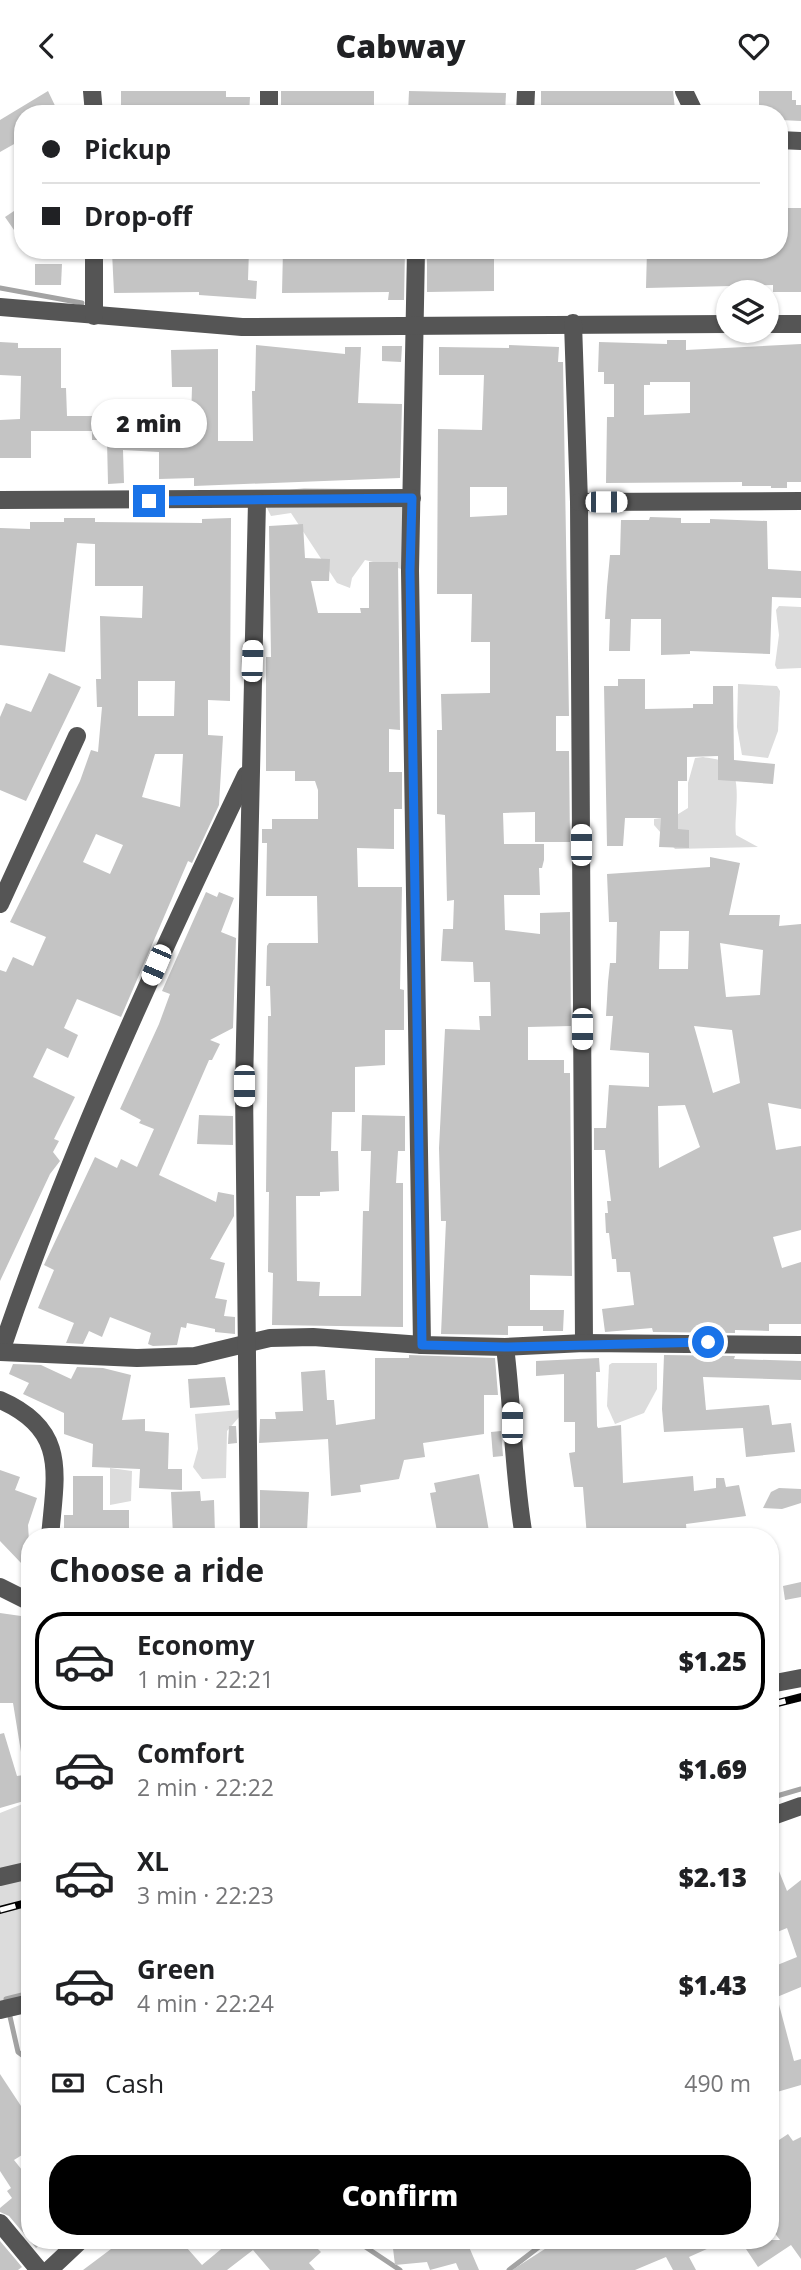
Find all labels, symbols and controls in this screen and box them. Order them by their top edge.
text: Cabway [336,24,465,67]
icon: back [28,27,66,65]
icon: heart [735,27,773,65]
text: Pickup [84,131,171,167]
text: Drop-off [84,198,192,234]
map controls [716,280,779,343]
button: layers [716,280,779,343]
callout: 2 min [91,399,207,449]
text: 2 min [116,407,182,439]
route end [133,485,165,517]
car [586,492,628,513]
car [241,640,264,682]
car [571,824,592,866]
car [139,942,174,988]
car [572,1008,593,1050]
car [234,1065,255,1107]
route start [692,1326,724,1358]
car [502,1402,523,1444]
text: Choose a ride [49,1548,264,1591]
text: Economy [137,1627,255,1663]
icon: car [53,1630,116,1693]
text: $1.25 [679,1643,747,1679]
text: 1 min · 22:21 [137,1663,274,1695]
text: Comfort [137,1735,244,1771]
icon: car [53,1738,116,1801]
text: $1.69 [679,1751,747,1787]
text: 2 min · 22:22 [137,1771,274,1803]
text: XL [137,1843,169,1879]
icon: car [53,1846,116,1909]
text: $2.13 [679,1859,747,1895]
text: 3 min · 22:23 [137,1879,274,1911]
text: Green [137,1951,215,1987]
icon: car [53,1954,116,2017]
text: $1.43 [679,1967,747,2003]
text: 4 min · 22:24 [137,1987,274,2019]
icon: cash [49,2064,87,2102]
text: Cash [105,2065,164,2101]
text: 490 m [684,2067,751,2099]
button: Confirm [49,2155,751,2235]

